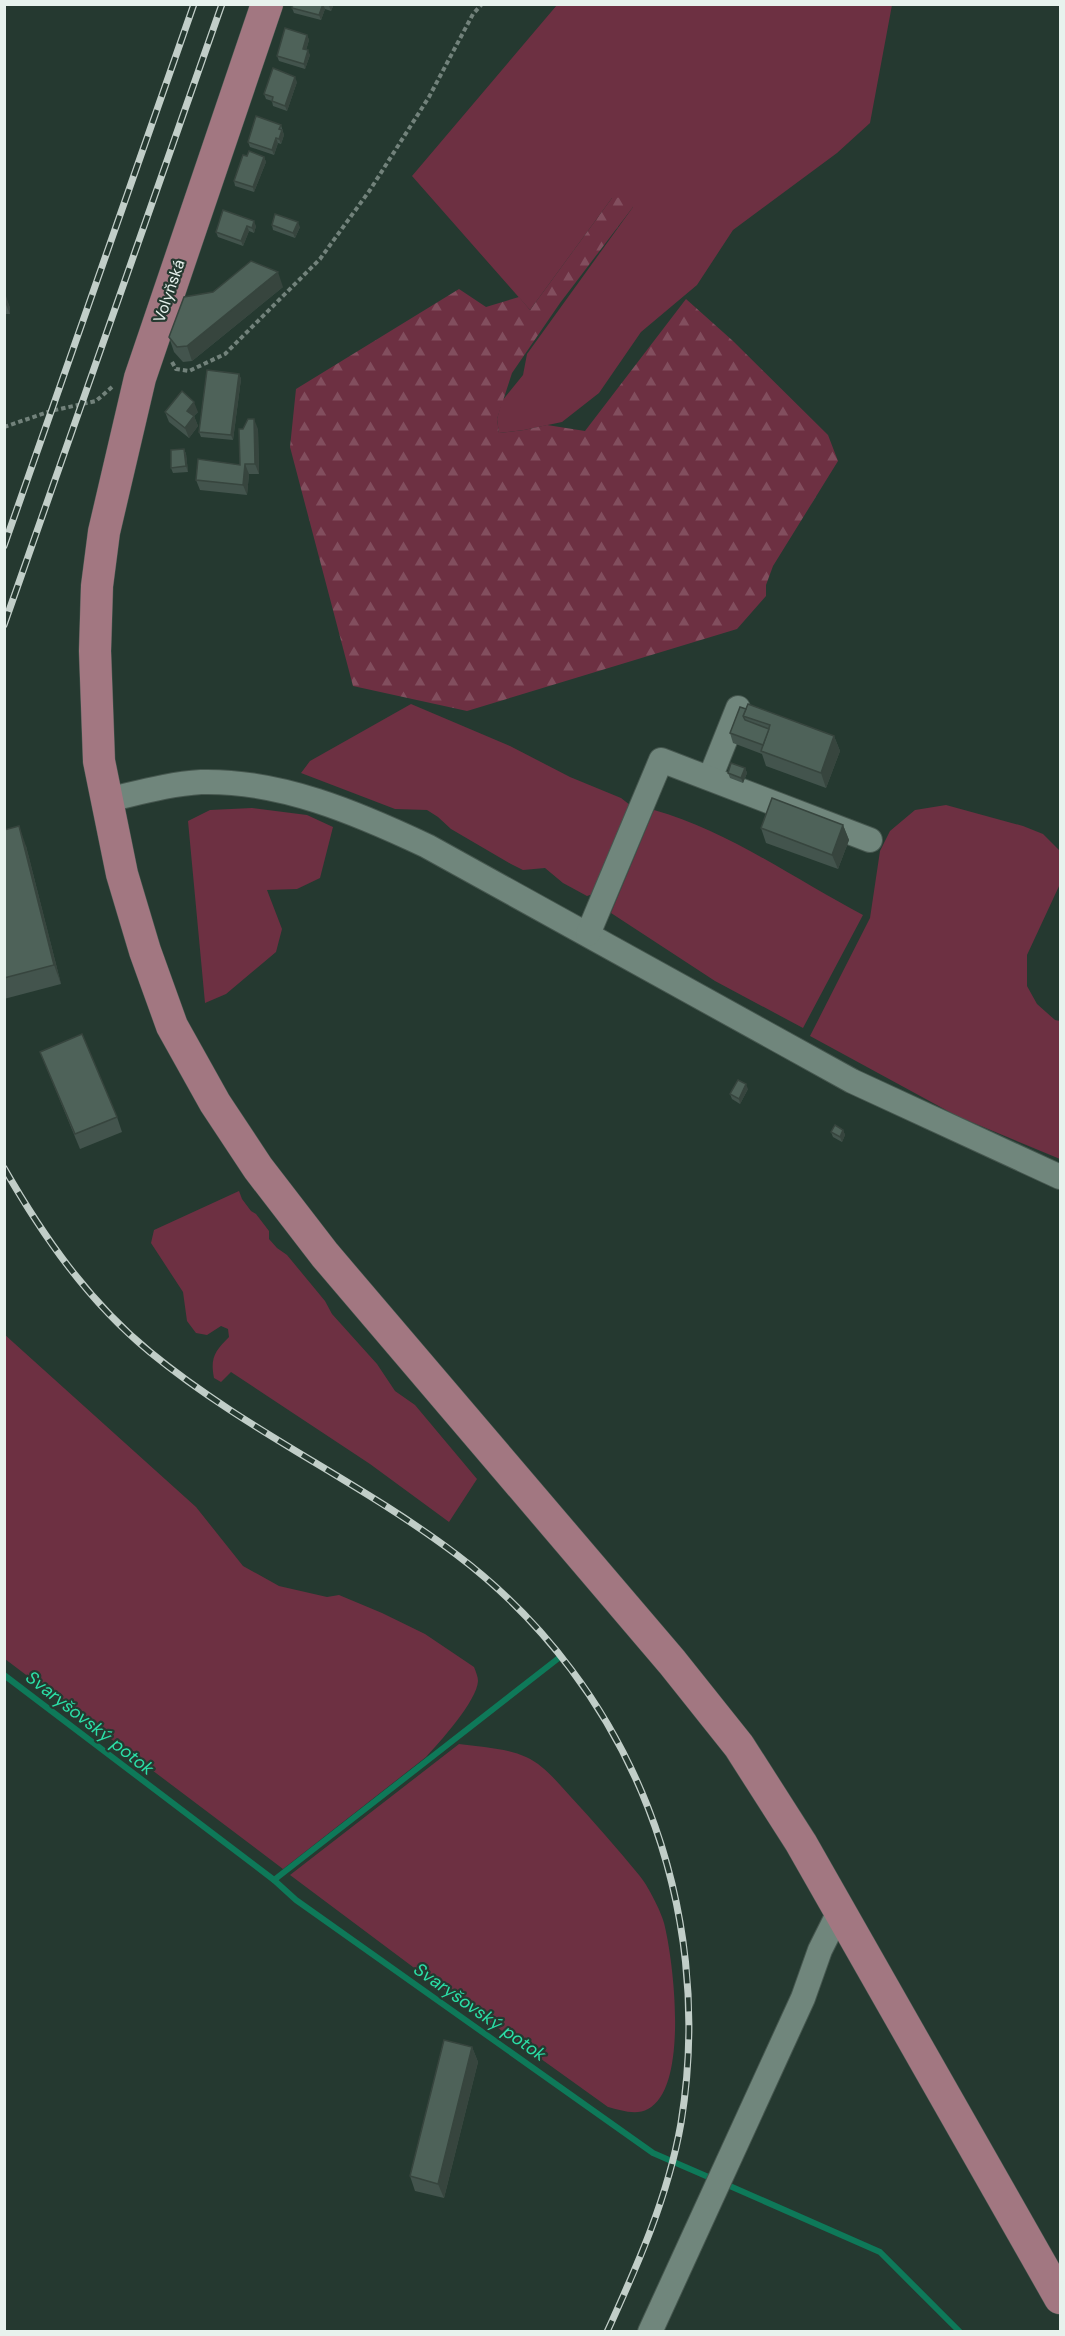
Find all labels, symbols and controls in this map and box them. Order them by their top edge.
street label: Volyňská [148,257,190,325]
water label: Svaryšovský potok [21,1665,160,1781]
water label: Svaryšovský potok [409,1957,552,2067]

